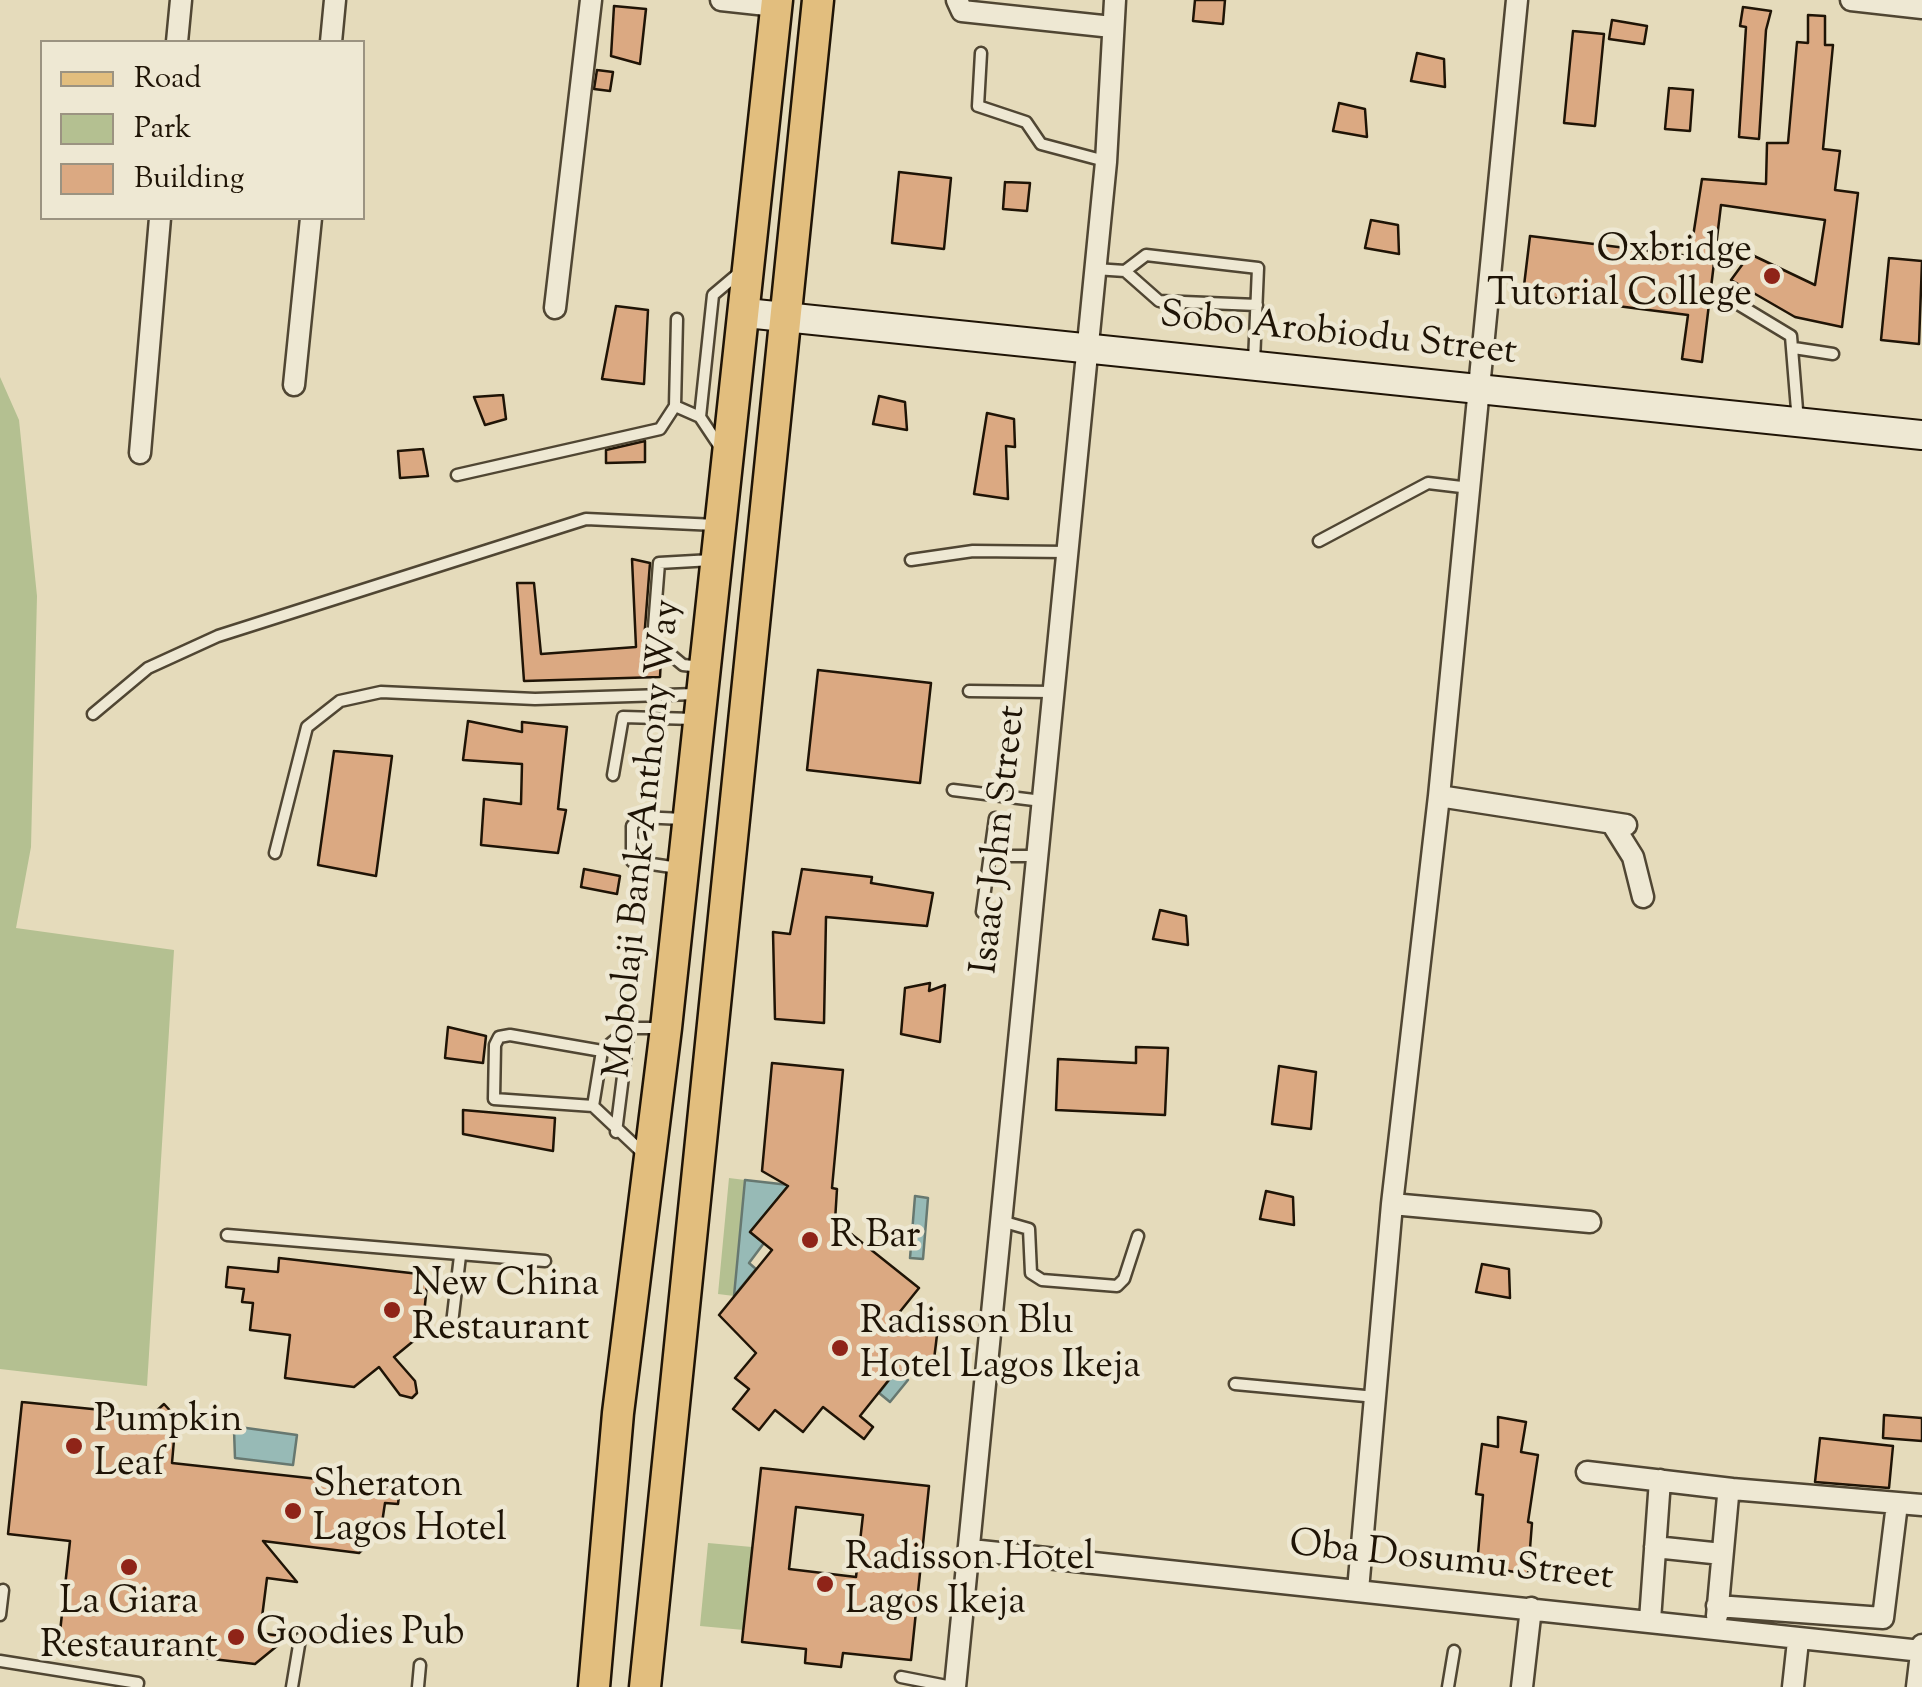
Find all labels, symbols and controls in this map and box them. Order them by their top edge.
legend [40,40,365,220]
text: Road [134,58,201,101]
text: Park [134,108,191,151]
text: Building [134,158,244,201]
place label: Oxbridge Tutorial College [1487,231,1752,320]
marker: Oxbridge Tutorial College [1761,265,1783,287]
street label: Sobo Arobiodu Street [1157,296,1519,378]
street label: Mobolaji Bank-Anthony Way [598,597,694,1081]
street label: Isaac John Street [965,703,1039,977]
place label: R Bar [830,1217,921,1263]
marker: R Bar [799,1229,821,1251]
place label: New China Restaurant [412,1265,599,1355]
marker: New China Restaurant [381,1299,403,1321]
place label: Radisson Blu Hotel Lagos Ikeja [860,1303,1141,1392]
marker: Radisson Blu Hotel Lagos Ikeja [829,1337,851,1359]
place label: Pumpkin Leaf [94,1401,243,1490]
marker: Pumpkin Leaf [63,1435,85,1457]
place label: Sheraton Lagos Hotel [313,1466,507,1556]
marker: Sheraton Lagos Hotel [282,1500,304,1522]
street label: Oba Dosumu Street [1287,1524,1615,1604]
place label: Radisson Hotel Lagos Ikeja [845,1539,1095,1628]
marker: La Giara Restaurant [118,1556,140,1578]
marker: Radisson Hotel Lagos Ikeja [814,1573,836,1595]
place label: La Giara Restaurant [40,1583,218,1672]
place label: Goodies Pub [256,1614,465,1660]
marker: Goodies Pub [225,1626,247,1648]

